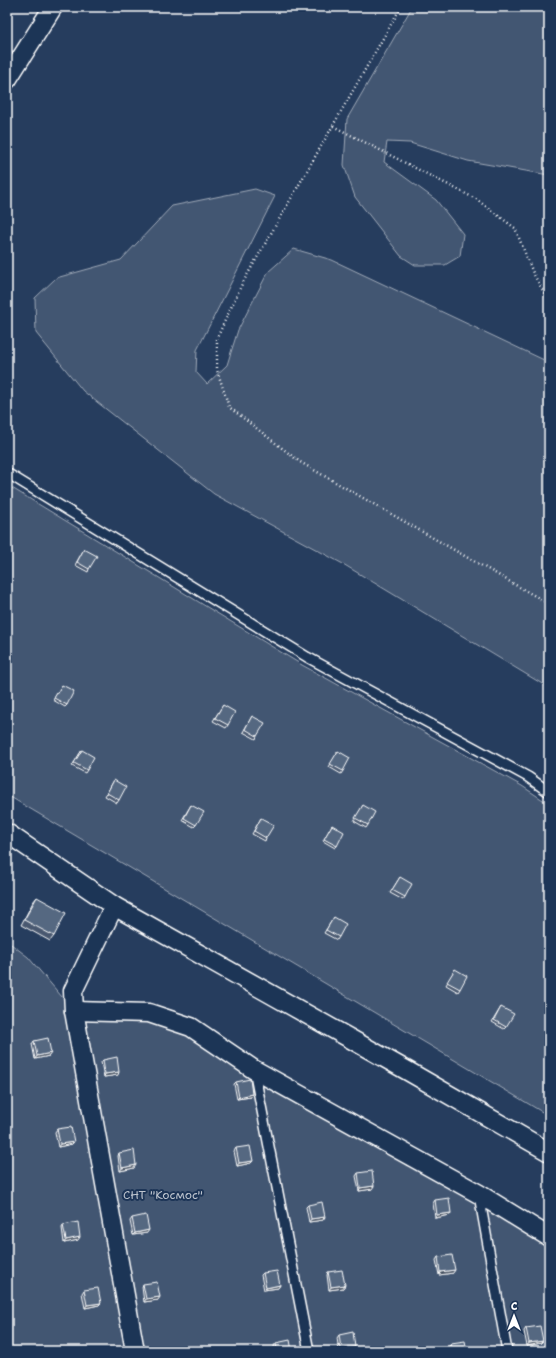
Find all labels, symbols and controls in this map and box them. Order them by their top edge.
park label: СНТ "Космос" [123,1187,203,1203]
north arrow [494,1296,534,1336]
text: С [511,1299,518,1314]

